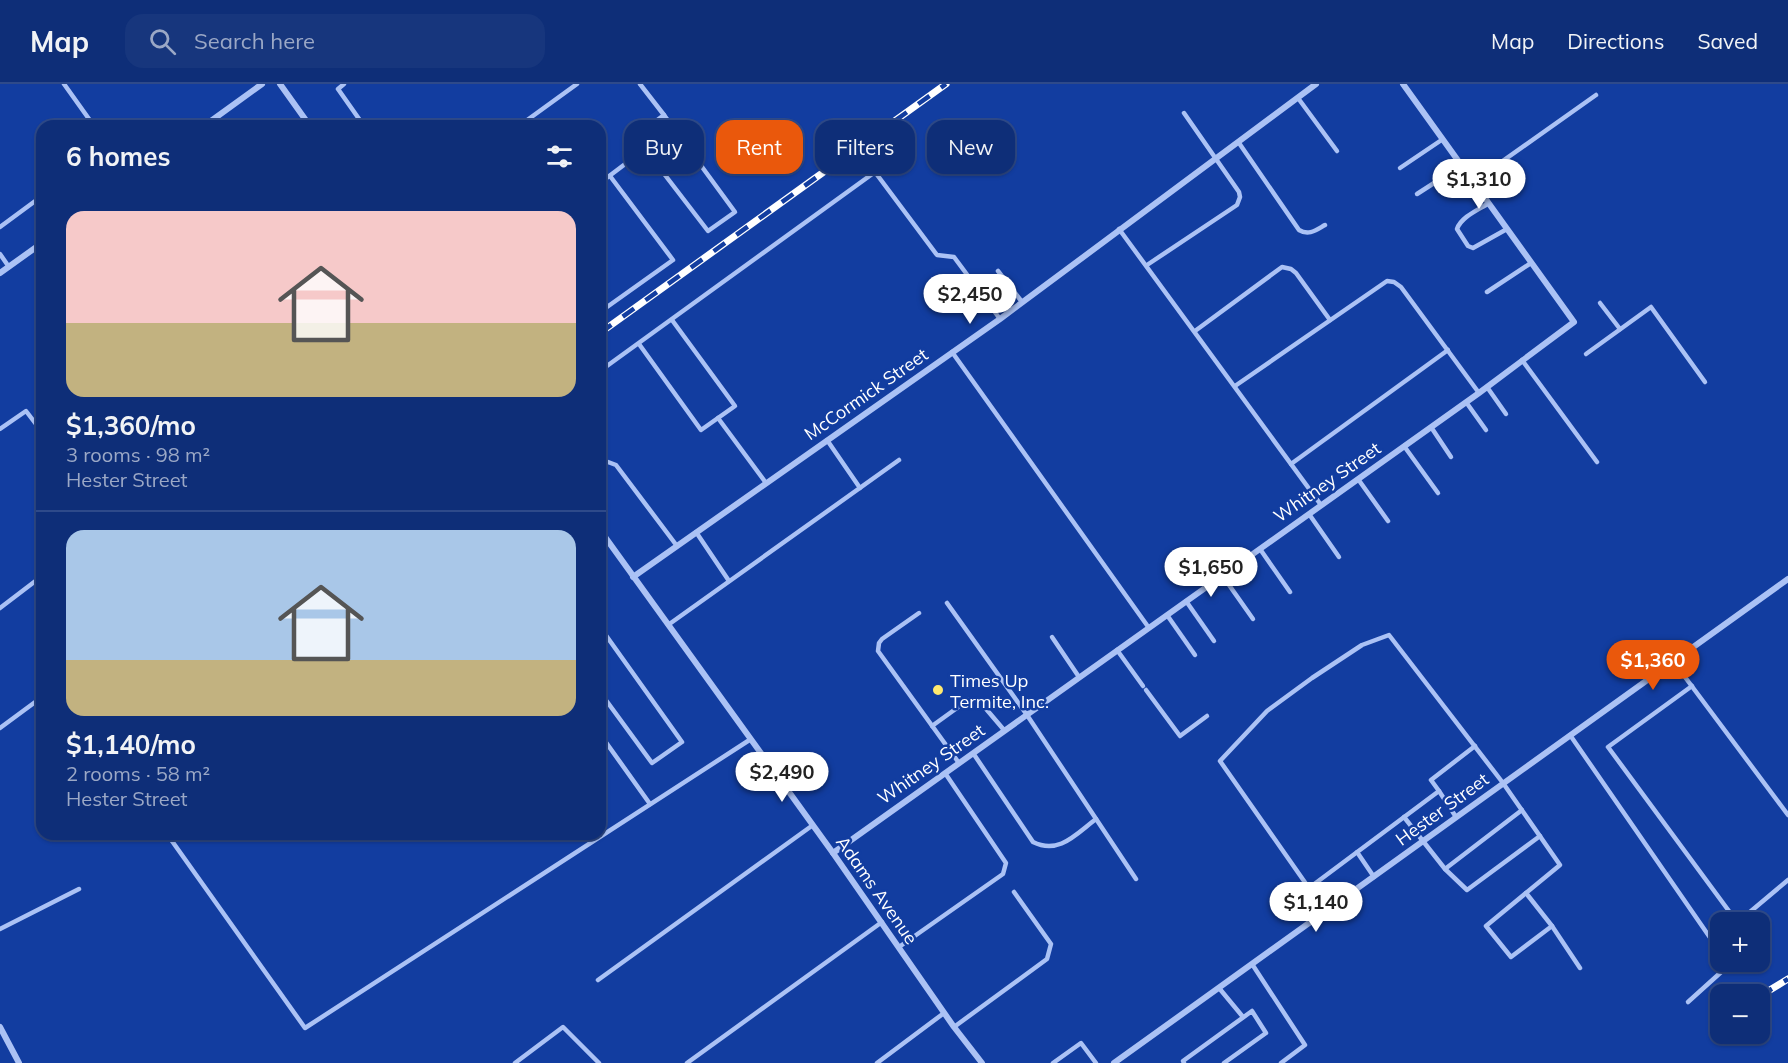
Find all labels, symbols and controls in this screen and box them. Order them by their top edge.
search box [125,14,545,68]
text: Map [30,24,89,59]
icon: search [146,25,179,58]
text: Search here [194,27,315,55]
text: Map [1491,28,1534,54]
text: Directions [1567,28,1664,54]
text: Saved [1697,28,1758,54]
chip: Buy [624,120,704,174]
chip: Rent [716,120,803,174]
chip: Filters [815,120,915,174]
chip: New [927,120,1015,174]
text: 6 homes [66,140,170,173]
icon: filters [543,140,576,173]
pin: $1,310 [1430,159,1528,210]
text: $1,310 [1447,166,1511,191]
icon: home [267,250,375,358]
pin: $2,450 [921,274,1019,325]
text: $2,450 [938,281,1002,306]
street label: McCormick Street [800,343,932,445]
text: $1,360/mo [66,409,196,442]
street label: Whitney Street [1269,437,1385,527]
text: 3 rooms · 98 m² [66,442,210,467]
text: Hester Street [66,467,188,492]
pin: $1,650 [1162,547,1260,598]
text: $1,650 [1179,554,1243,579]
icon: home [267,569,375,677]
pin: $1,360 [1604,640,1702,691]
text: $1,360 [1621,647,1685,672]
place label: Times Up Termite, Inc. [950,669,1049,713]
marker: Times Up Termite, Inc. [931,683,945,697]
street label: Whitney Street [873,719,989,809]
text: $1,140/mo [66,728,196,761]
pin: $2,490 [733,752,831,803]
text: $2,490 [750,759,814,784]
text: 2 rooms · 58 m² [66,761,210,786]
street label: Hester Street [1391,768,1493,850]
text: Hester Street [66,786,188,811]
street label: Adams Avenue [831,831,923,949]
pin: $1,140 [1267,882,1365,933]
text: $1,140 [1284,889,1348,914]
map controls [1710,912,1770,1044]
button: + [1710,912,1770,972]
button: − [1710,984,1770,1044]

